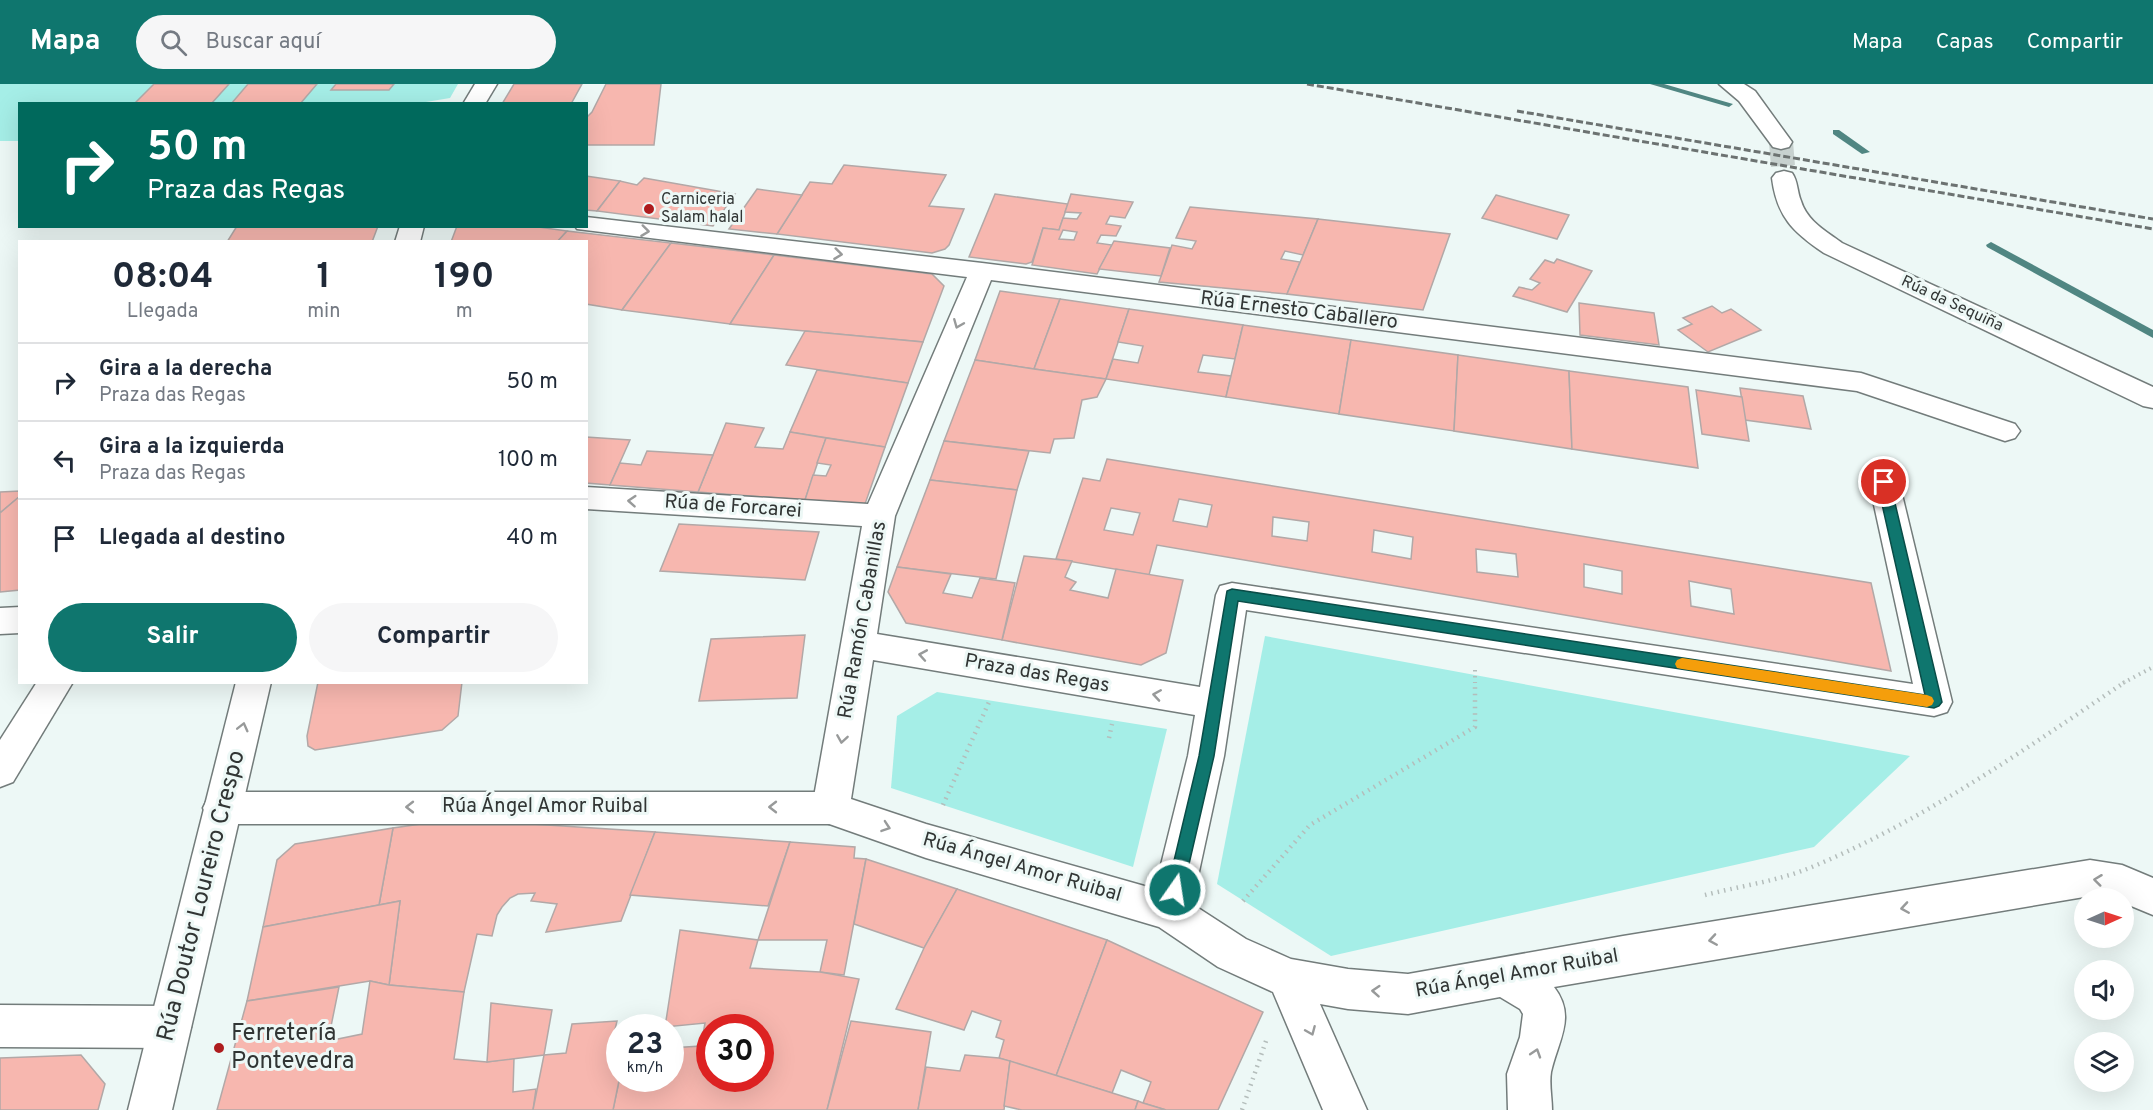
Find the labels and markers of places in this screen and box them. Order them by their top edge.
place label: Carniceria Salam halal [661,190,743,228]
marker: Carniceria Salam halal [642,202,656,216]
pin [1858,456,1909,507]
place label: Ferretería Pontevedra [231,1019,354,1077]
marker: Ferretería Pontevedra [212,1041,226,1055]

